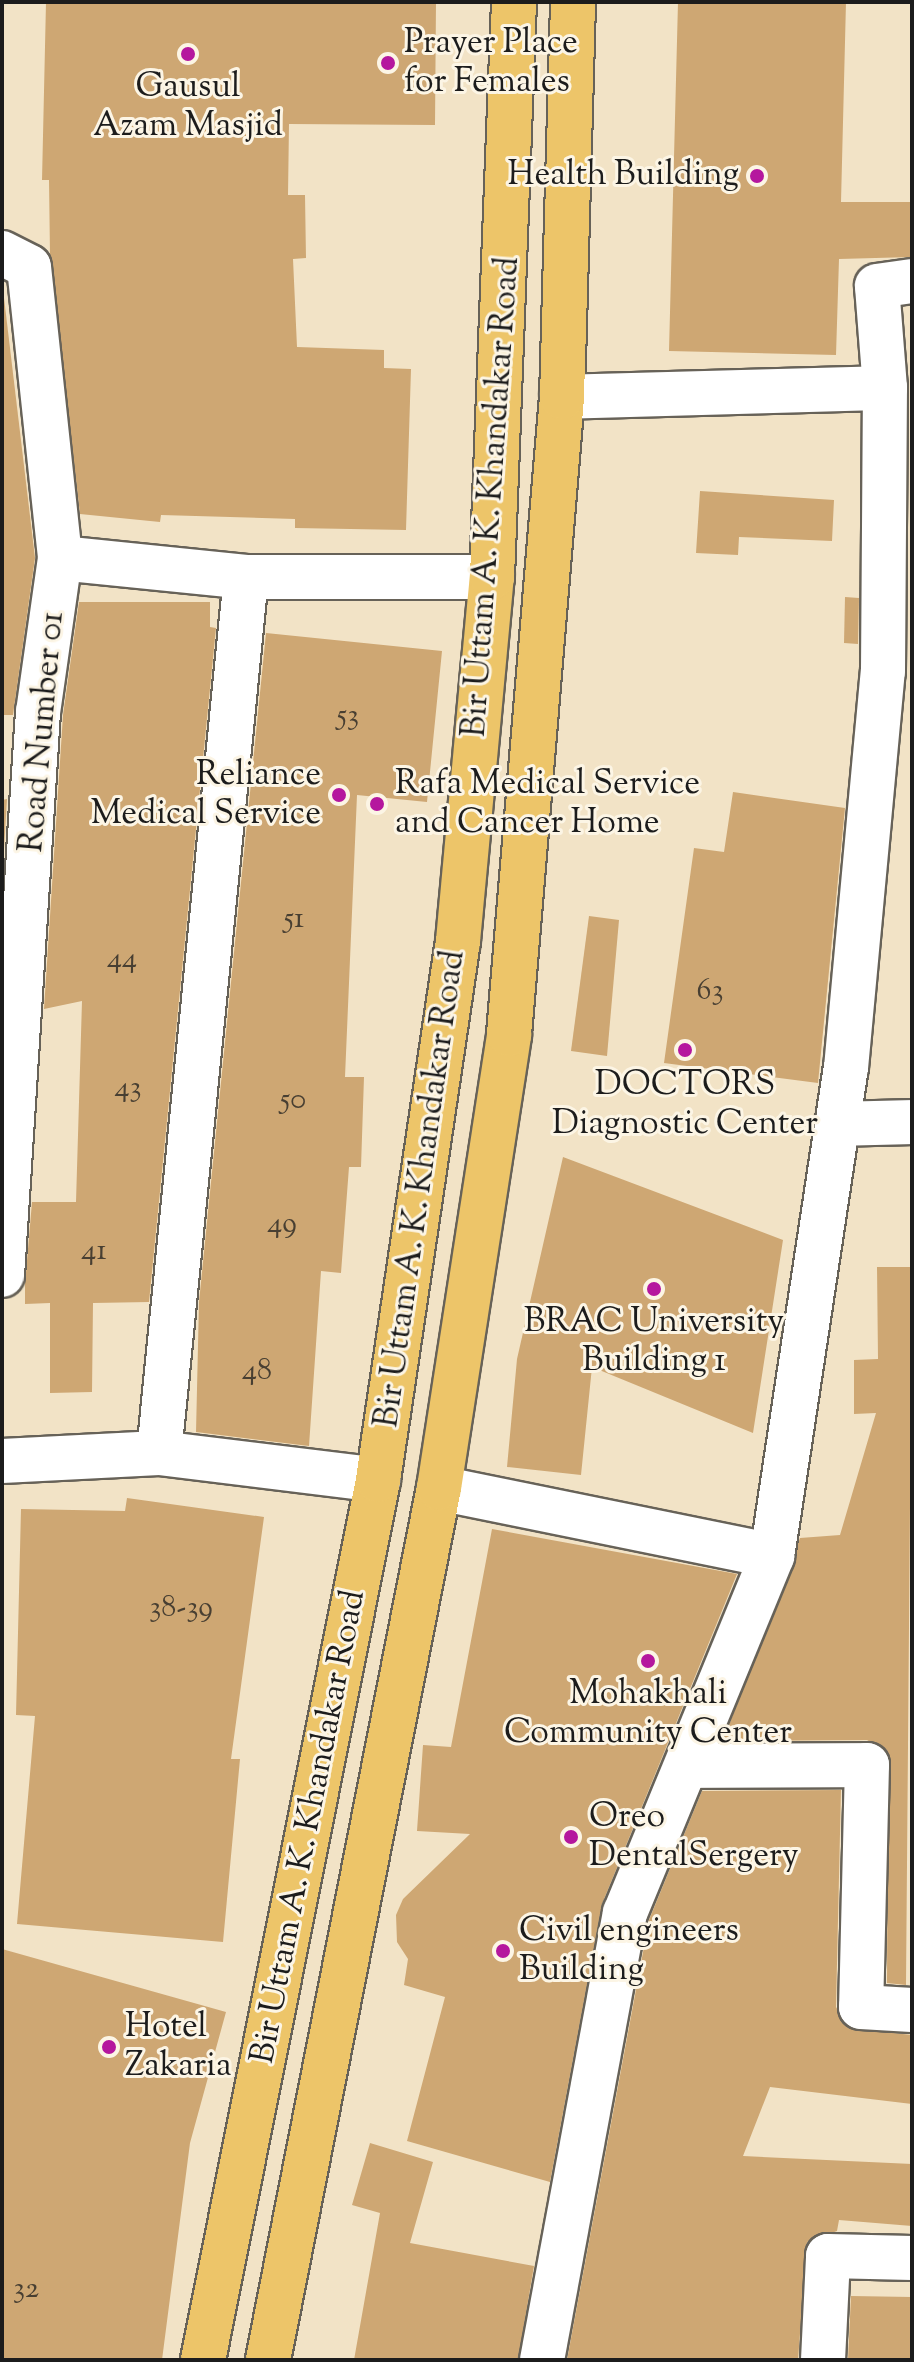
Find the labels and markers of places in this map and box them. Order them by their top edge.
place label: Prayer Place for Females [404,23,578,102]
marker: Gausul Azam Masjid [179,45,197,63]
marker: Prayer Place for Females [379,54,397,72]
place label: Gausul Azam Masjid [93,67,283,146]
place label: Health Building [508,156,739,196]
marker: Health Building [746,165,768,187]
place label: Reliance Medical Service [91,755,321,834]
place label: Rafa Medical Service and Cancer Home [395,764,700,844]
marker: Reliance Medical Service [328,784,350,806]
marker: Rafa Medical Service and Cancer Home [366,793,388,815]
marker: DOCTORS Diagnostic Center [674,1039,696,1061]
place label: DOCTORS Diagnostic Center [552,1065,818,1144]
marker: BRAC University Building 1 [645,1280,663,1298]
place label: BRAC University Building 1 [524,1302,784,1382]
marker: Mohakhali Community Center [639,1652,657,1670]
place label: Mohakhali Community Center [504,1674,792,1754]
place label: Oreo DentalSergery [589,1797,799,1876]
marker: Oreo DentalSergery [560,1826,582,1848]
place label: Civil engineers Building [519,1911,739,1990]
marker: Civil engineers Building [494,1942,512,1960]
place label: Hotel Zakaria [125,2007,232,2086]
marker: Hotel Zakaria [100,2038,118,2056]

